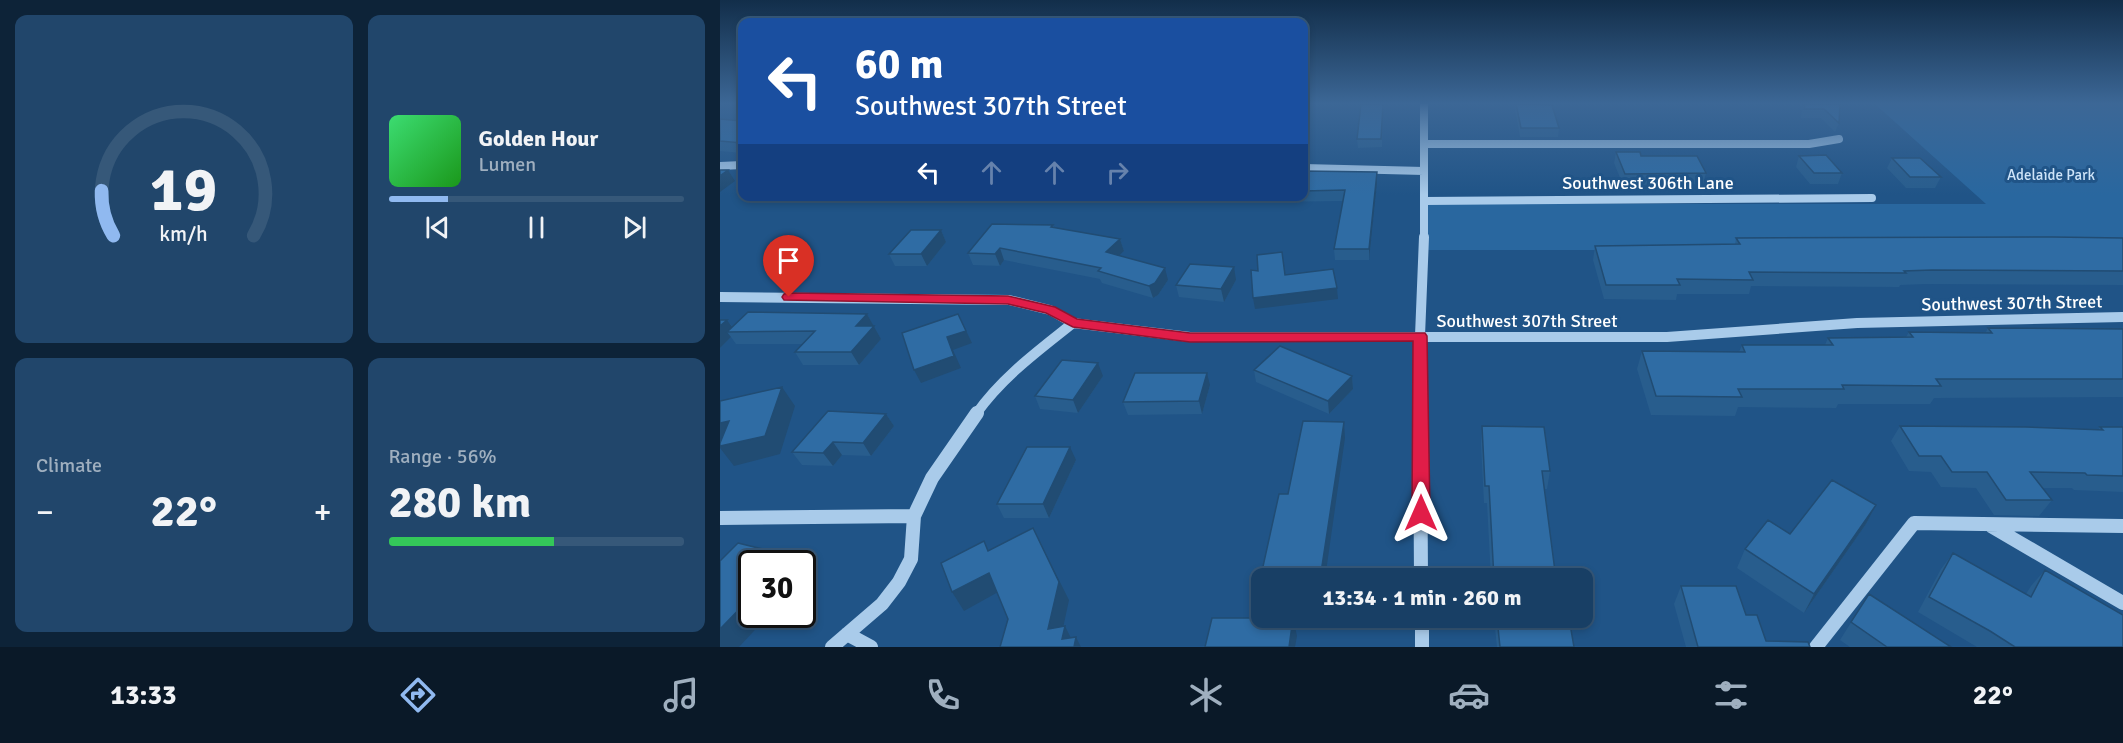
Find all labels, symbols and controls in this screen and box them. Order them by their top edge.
text: 60 m [855,39,944,90]
icon: left [756,42,834,120]
text: Southwest 307th Street [855,90,1127,123]
text: Golden Hour [479,125,598,152]
text: 19 [150,151,217,228]
text: Lumen [479,152,536,177]
icon: left [912,156,945,189]
icon: ahead [975,156,1008,189]
icon: ahead [1038,156,1071,189]
icon: right [1101,156,1134,189]
park label: Adelaide Park [2007,166,2096,184]
street label: Southwest 306th Lane [1562,172,1734,194]
icon: previous [421,211,454,244]
icon: pause [520,211,553,244]
icon: next [618,211,651,244]
text: km/h [159,222,208,248]
pin [763,235,814,297]
icon: arrive [772,244,805,277]
street label: Southwest 307th Street [1921,290,2103,316]
street label: Southwest 307th Street [1436,310,1618,332]
text: Range · 56% [389,444,497,469]
text: Climate [36,453,102,478]
text: 280 km [389,475,531,530]
position arrow [1389,481,1453,545]
text: 22° [150,484,217,539]
text: − [36,492,54,533]
text: + [314,492,331,533]
speed limit sign: 30 [738,550,816,628]
text: 13:34 · 1 min · 260 m [1322,584,1522,611]
icon: directions [397,674,439,716]
icon: music [660,674,702,716]
icon: phone [922,674,964,716]
icon: climate [1185,674,1227,716]
icon: car [1448,674,1490,716]
icon: filters [1710,674,1752,716]
text: 13:33 [110,679,177,712]
text: 22° [1973,679,2013,712]

